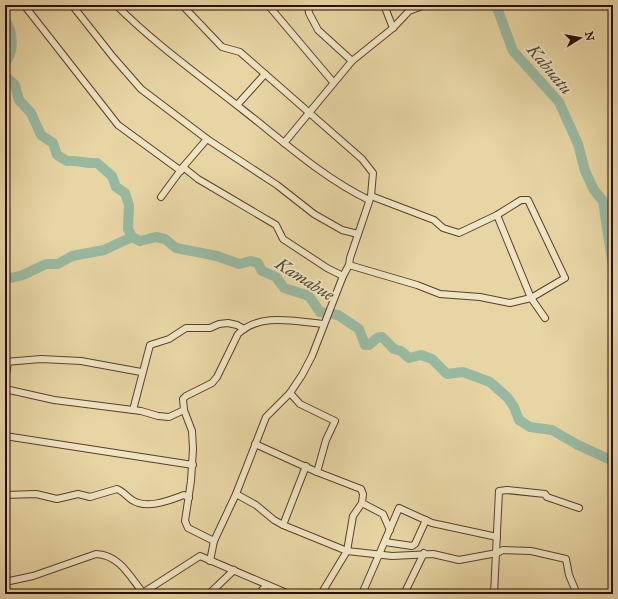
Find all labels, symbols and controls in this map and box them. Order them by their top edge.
north arrow [560,18,600,58]
text: N [582,30,597,43]
water label: Kabuatu [522,39,577,99]
water label: Kamabue [271,253,338,306]

